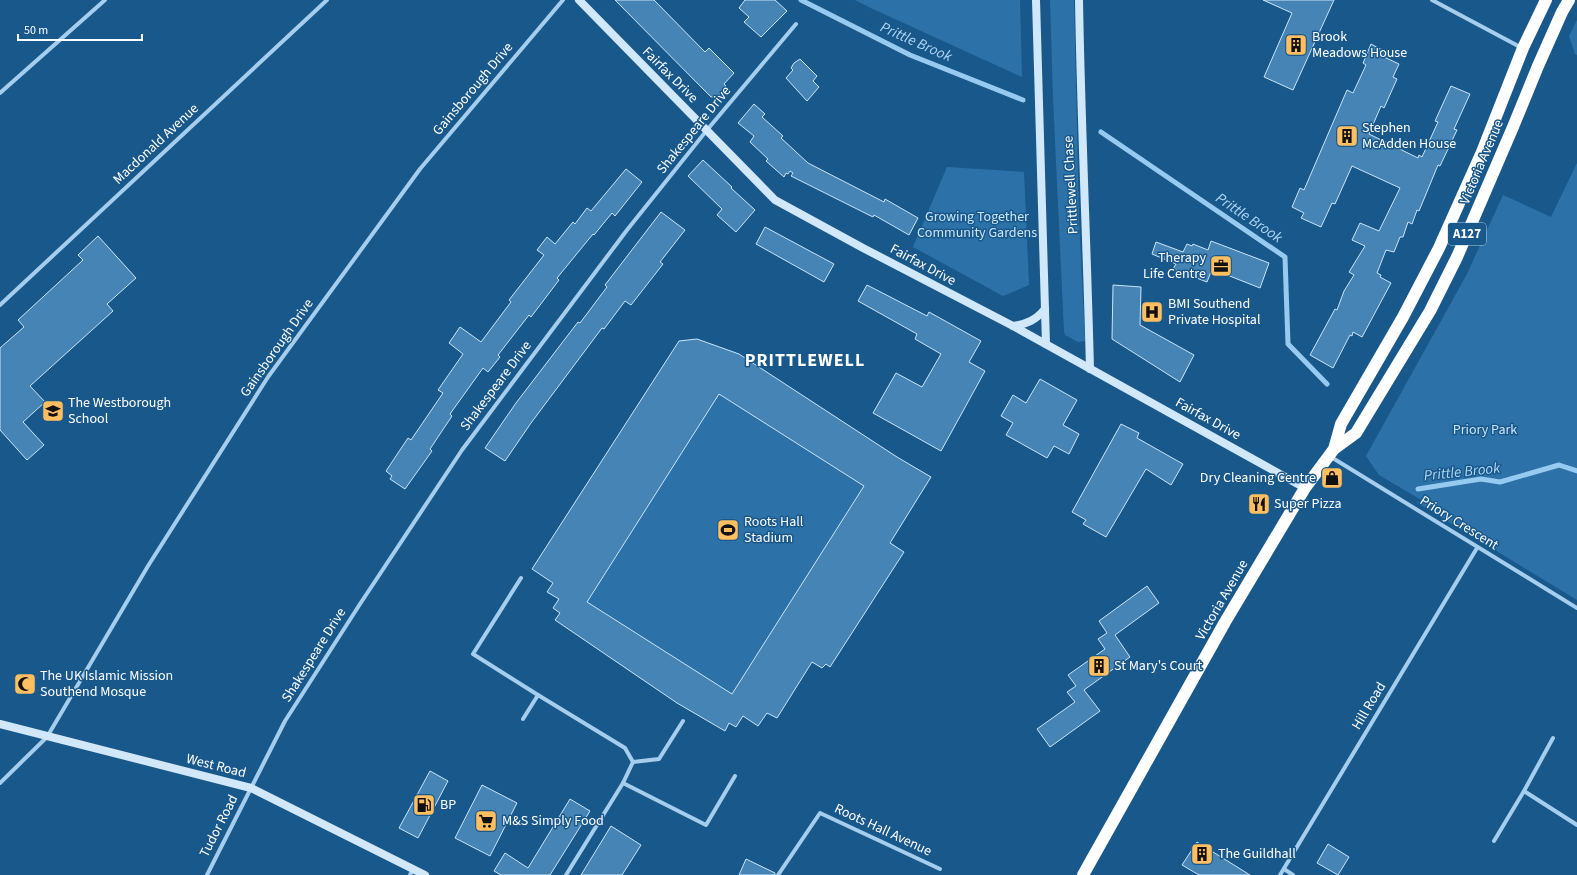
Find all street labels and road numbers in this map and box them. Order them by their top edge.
street label: Gainsborough Drive [428,38,518,140]
street label: Fairfax Drive [637,42,703,108]
street label: Shakespeare Drive [652,82,736,178]
street label: Macdonald Avenue [109,99,203,189]
street label: Victoria Avenue [1455,116,1509,207]
street label: Prittlewell Chase [1058,135,1084,235]
road number: A127 [1448,223,1486,245]
street label: Fairfax Drive [886,239,960,291]
street label: Gainsborough Drive [236,295,318,401]
street label: Shakespeare Drive [456,337,537,435]
street label: Fairfax Drive [1172,393,1244,445]
street label: Priory Crescent [1416,491,1502,555]
street label: Victoria Avenue [1191,556,1253,644]
street label: Shakespeare Drive [277,604,351,706]
street label: Hill Road [1347,678,1391,734]
street label: West Road [184,749,248,783]
street label: Tudor Road [195,791,243,861]
street label: Roots Hall Avenue [831,799,935,861]

